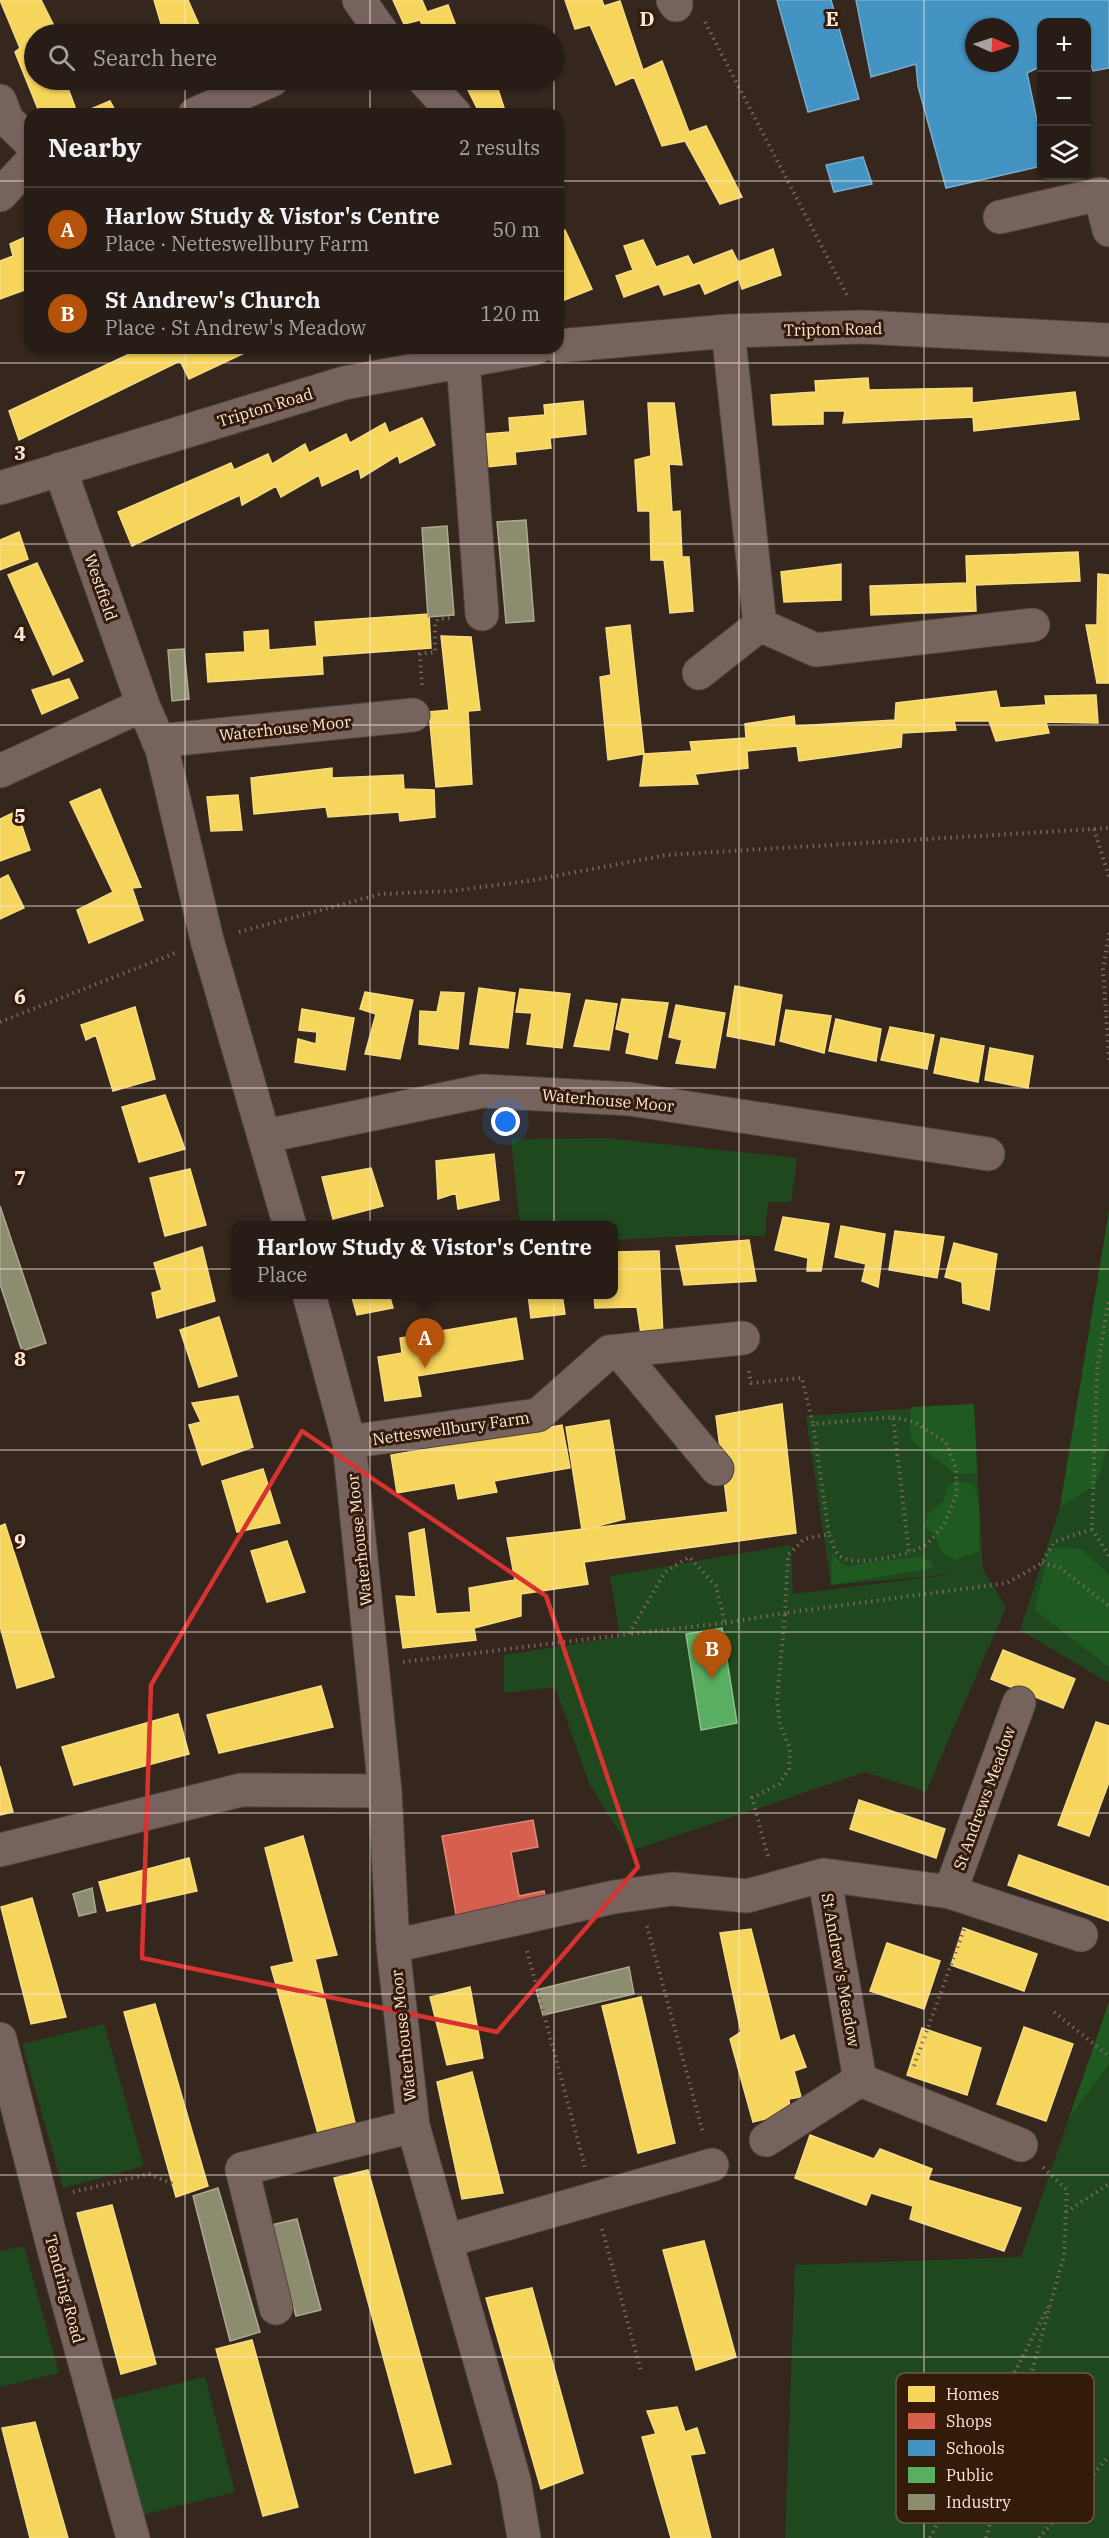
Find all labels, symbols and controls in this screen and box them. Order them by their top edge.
text: D [639,5,655,32]
text: E [825,5,839,32]
north arrow [965,18,1019,72]
map controls [1037,18,1091,180]
button: + [1037,18,1091,72]
search box [24,24,564,90]
icon: search [45,41,78,74]
text: Search here [93,43,217,72]
button: − [1037,72,1091,126]
button: layers [1037,126,1091,180]
text: Nearby [48,130,142,164]
text: 2 results [459,134,540,161]
text: Harlow Study & Vistor's Centre [105,201,440,230]
text: A [61,216,74,243]
text: 50 m [492,216,540,243]
text: Place · Netteswellbury Farm [105,230,369,257]
text: St Andrew's Church [105,285,321,314]
text: B [60,300,75,327]
text: 120 m [480,300,540,327]
text: Place · St Andrew's Meadow [105,314,366,341]
street label: Tripton Road [783,318,883,340]
street label: Tripton Road [215,383,315,431]
text: 3 [14,439,26,466]
street label: Westfield [80,551,122,624]
text: 4 [14,620,26,647]
street label: Waterhouse Moor [218,711,352,745]
text: 5 [14,802,26,829]
text: 6 [14,983,26,1010]
street label: Waterhouse Moor [541,1084,675,1116]
your location [491,1107,520,1136]
text: 7 [14,1164,26,1191]
popup [231,1221,618,1299]
text: Harlow Study & Vistor's Centre [257,1232,592,1261]
text: Place [257,1261,307,1288]
pin: A [406,1318,444,1368]
text: 8 [14,1345,26,1372]
street label: Netteswellbury Farm [371,1407,531,1449]
street label: Waterhouse Moor [342,1473,376,1607]
text: 9 [14,1527,26,1554]
pin: B [692,1630,732,1679]
street label: St Andrews Meadow [949,1723,1020,1873]
street label: St Andrew's Meadow [818,1891,864,2049]
street label: Waterhouse Moor [386,1969,420,2103]
street label: Tendring Road [41,2233,89,2346]
legend [896,2373,1094,2523]
text: Homes [946,2384,999,2404]
text: Shops [946,2411,992,2431]
text: Schools [946,2438,1004,2458]
text: Public [946,2465,994,2485]
text: Industry [946,2492,1011,2512]

